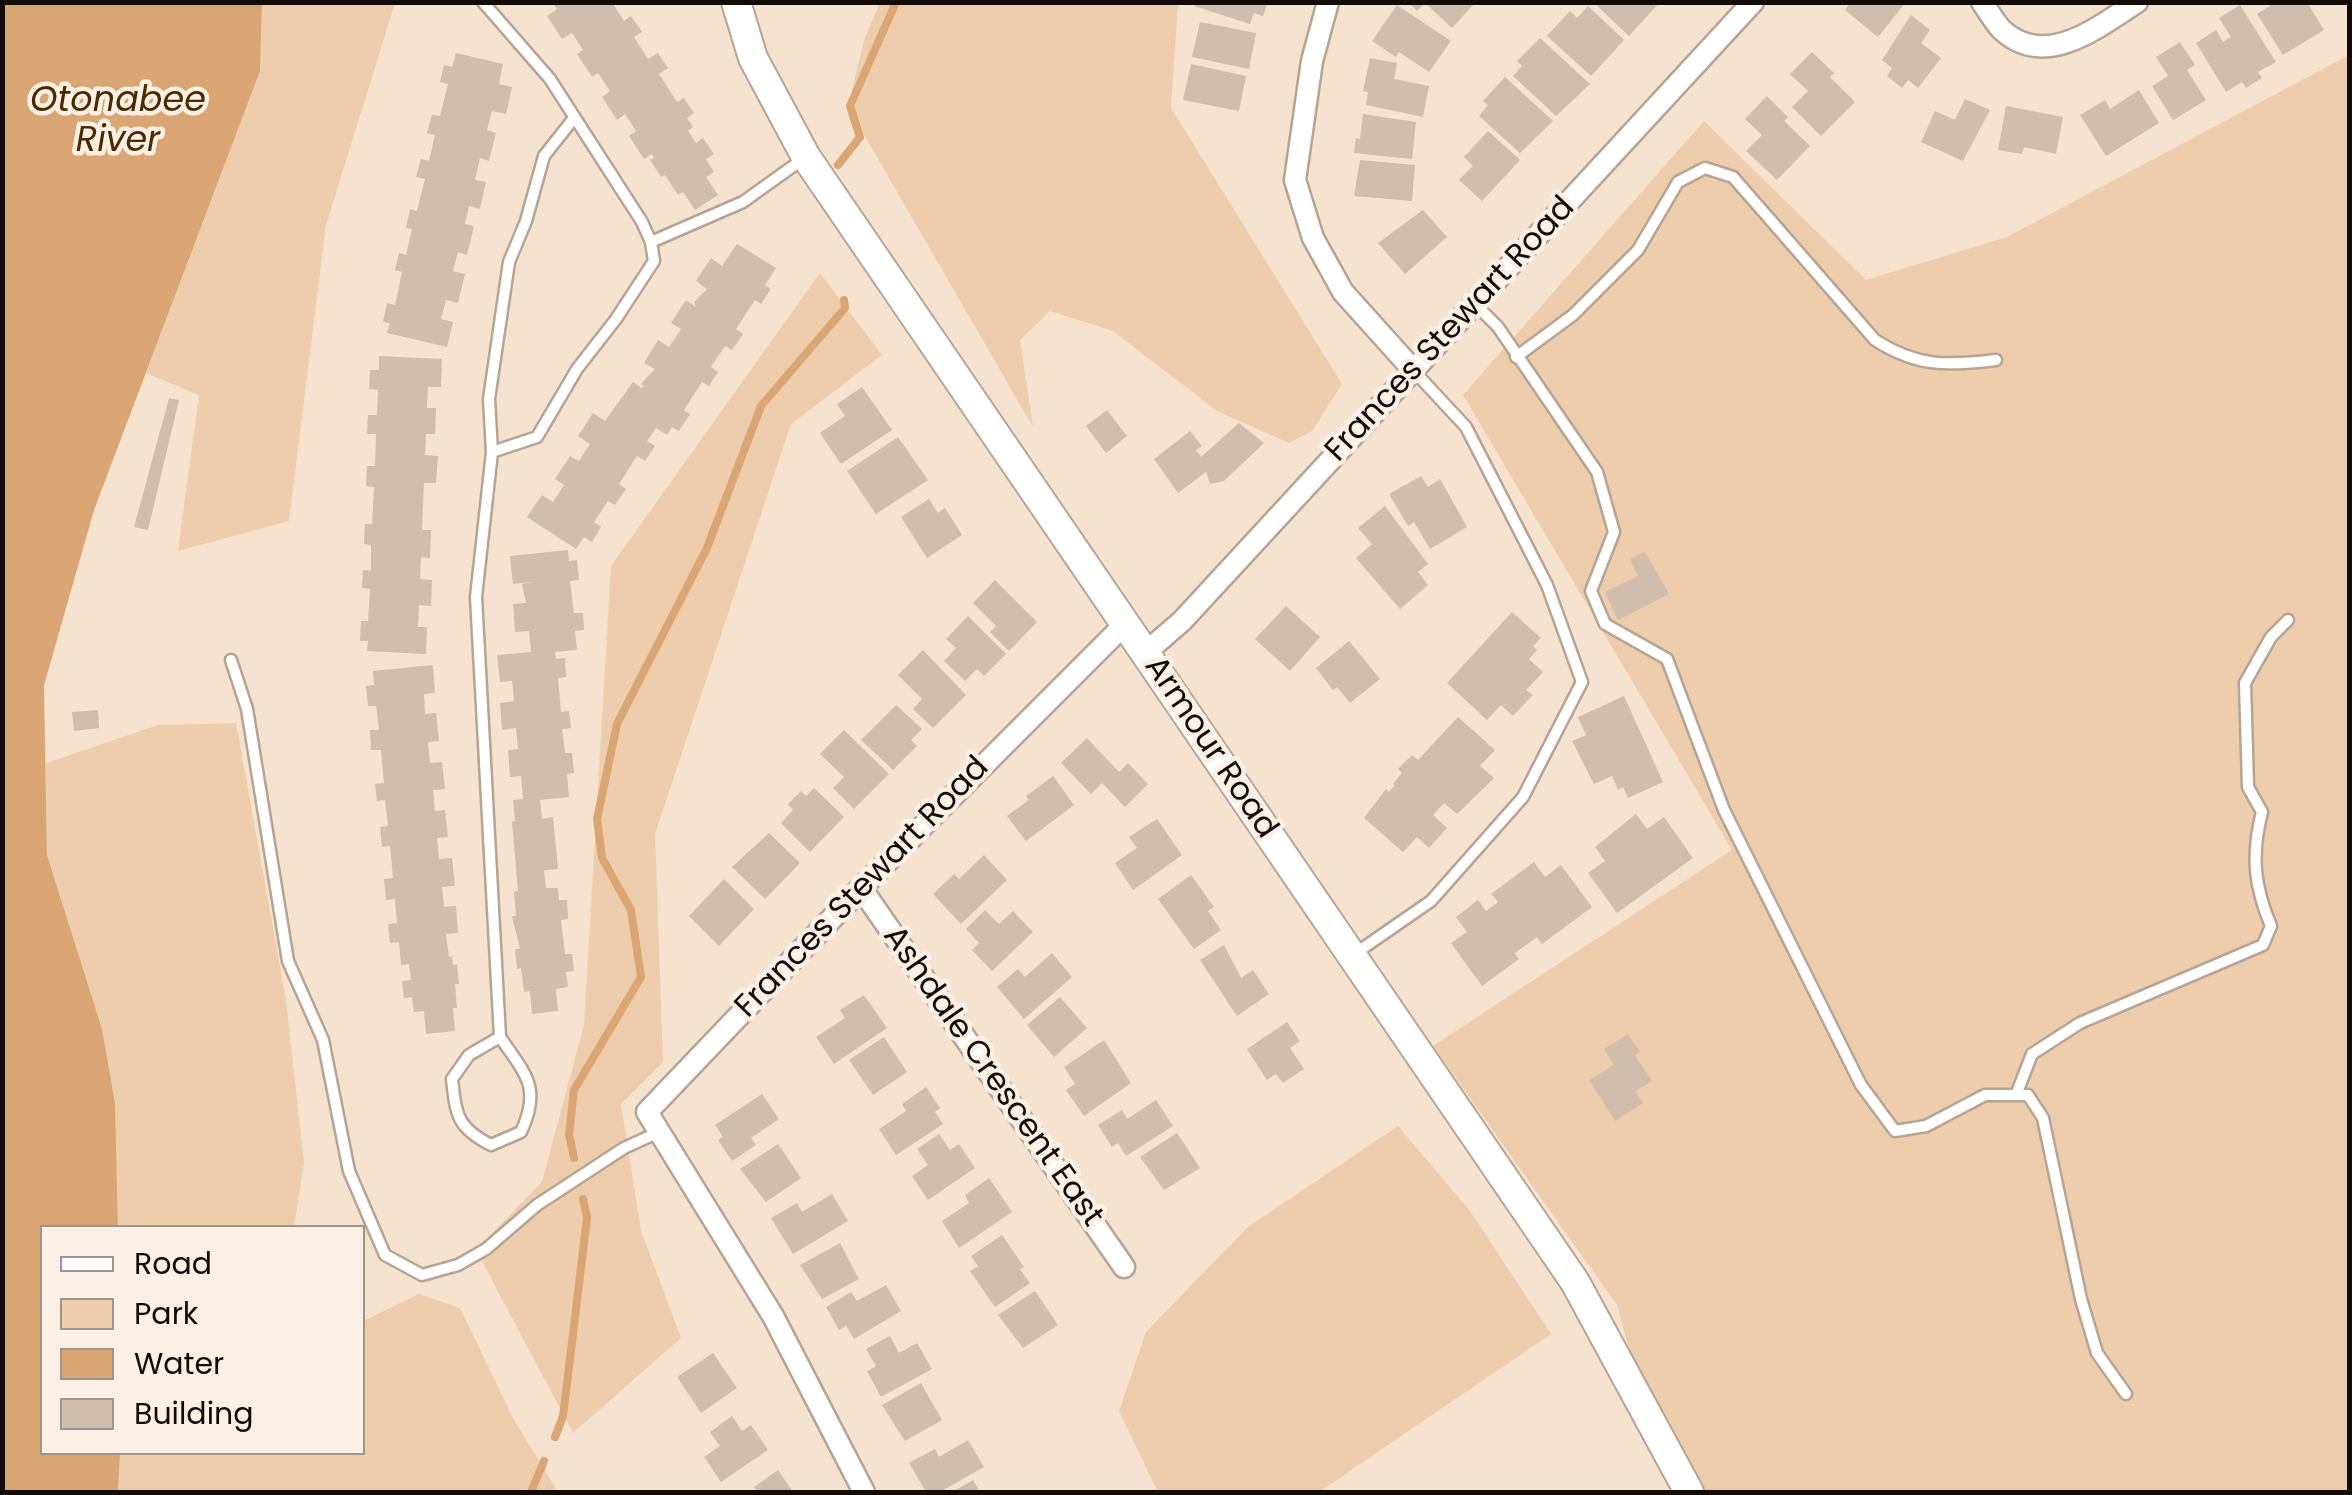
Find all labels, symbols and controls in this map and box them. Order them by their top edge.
water label: Otonabee River [30,81,206,163]
street label: Frances Stewart Road [1318,190,1584,470]
street label: Armour Road [1135,650,1285,846]
street label: Frances Stewart Road [728,749,998,1027]
street label: Ashdale Crescent East [874,919,1110,1235]
legend [40,1225,365,1455]
text: Road [134,1242,212,1285]
text: Park [134,1292,198,1335]
text: Water [134,1342,224,1385]
text: Building [134,1392,254,1435]

